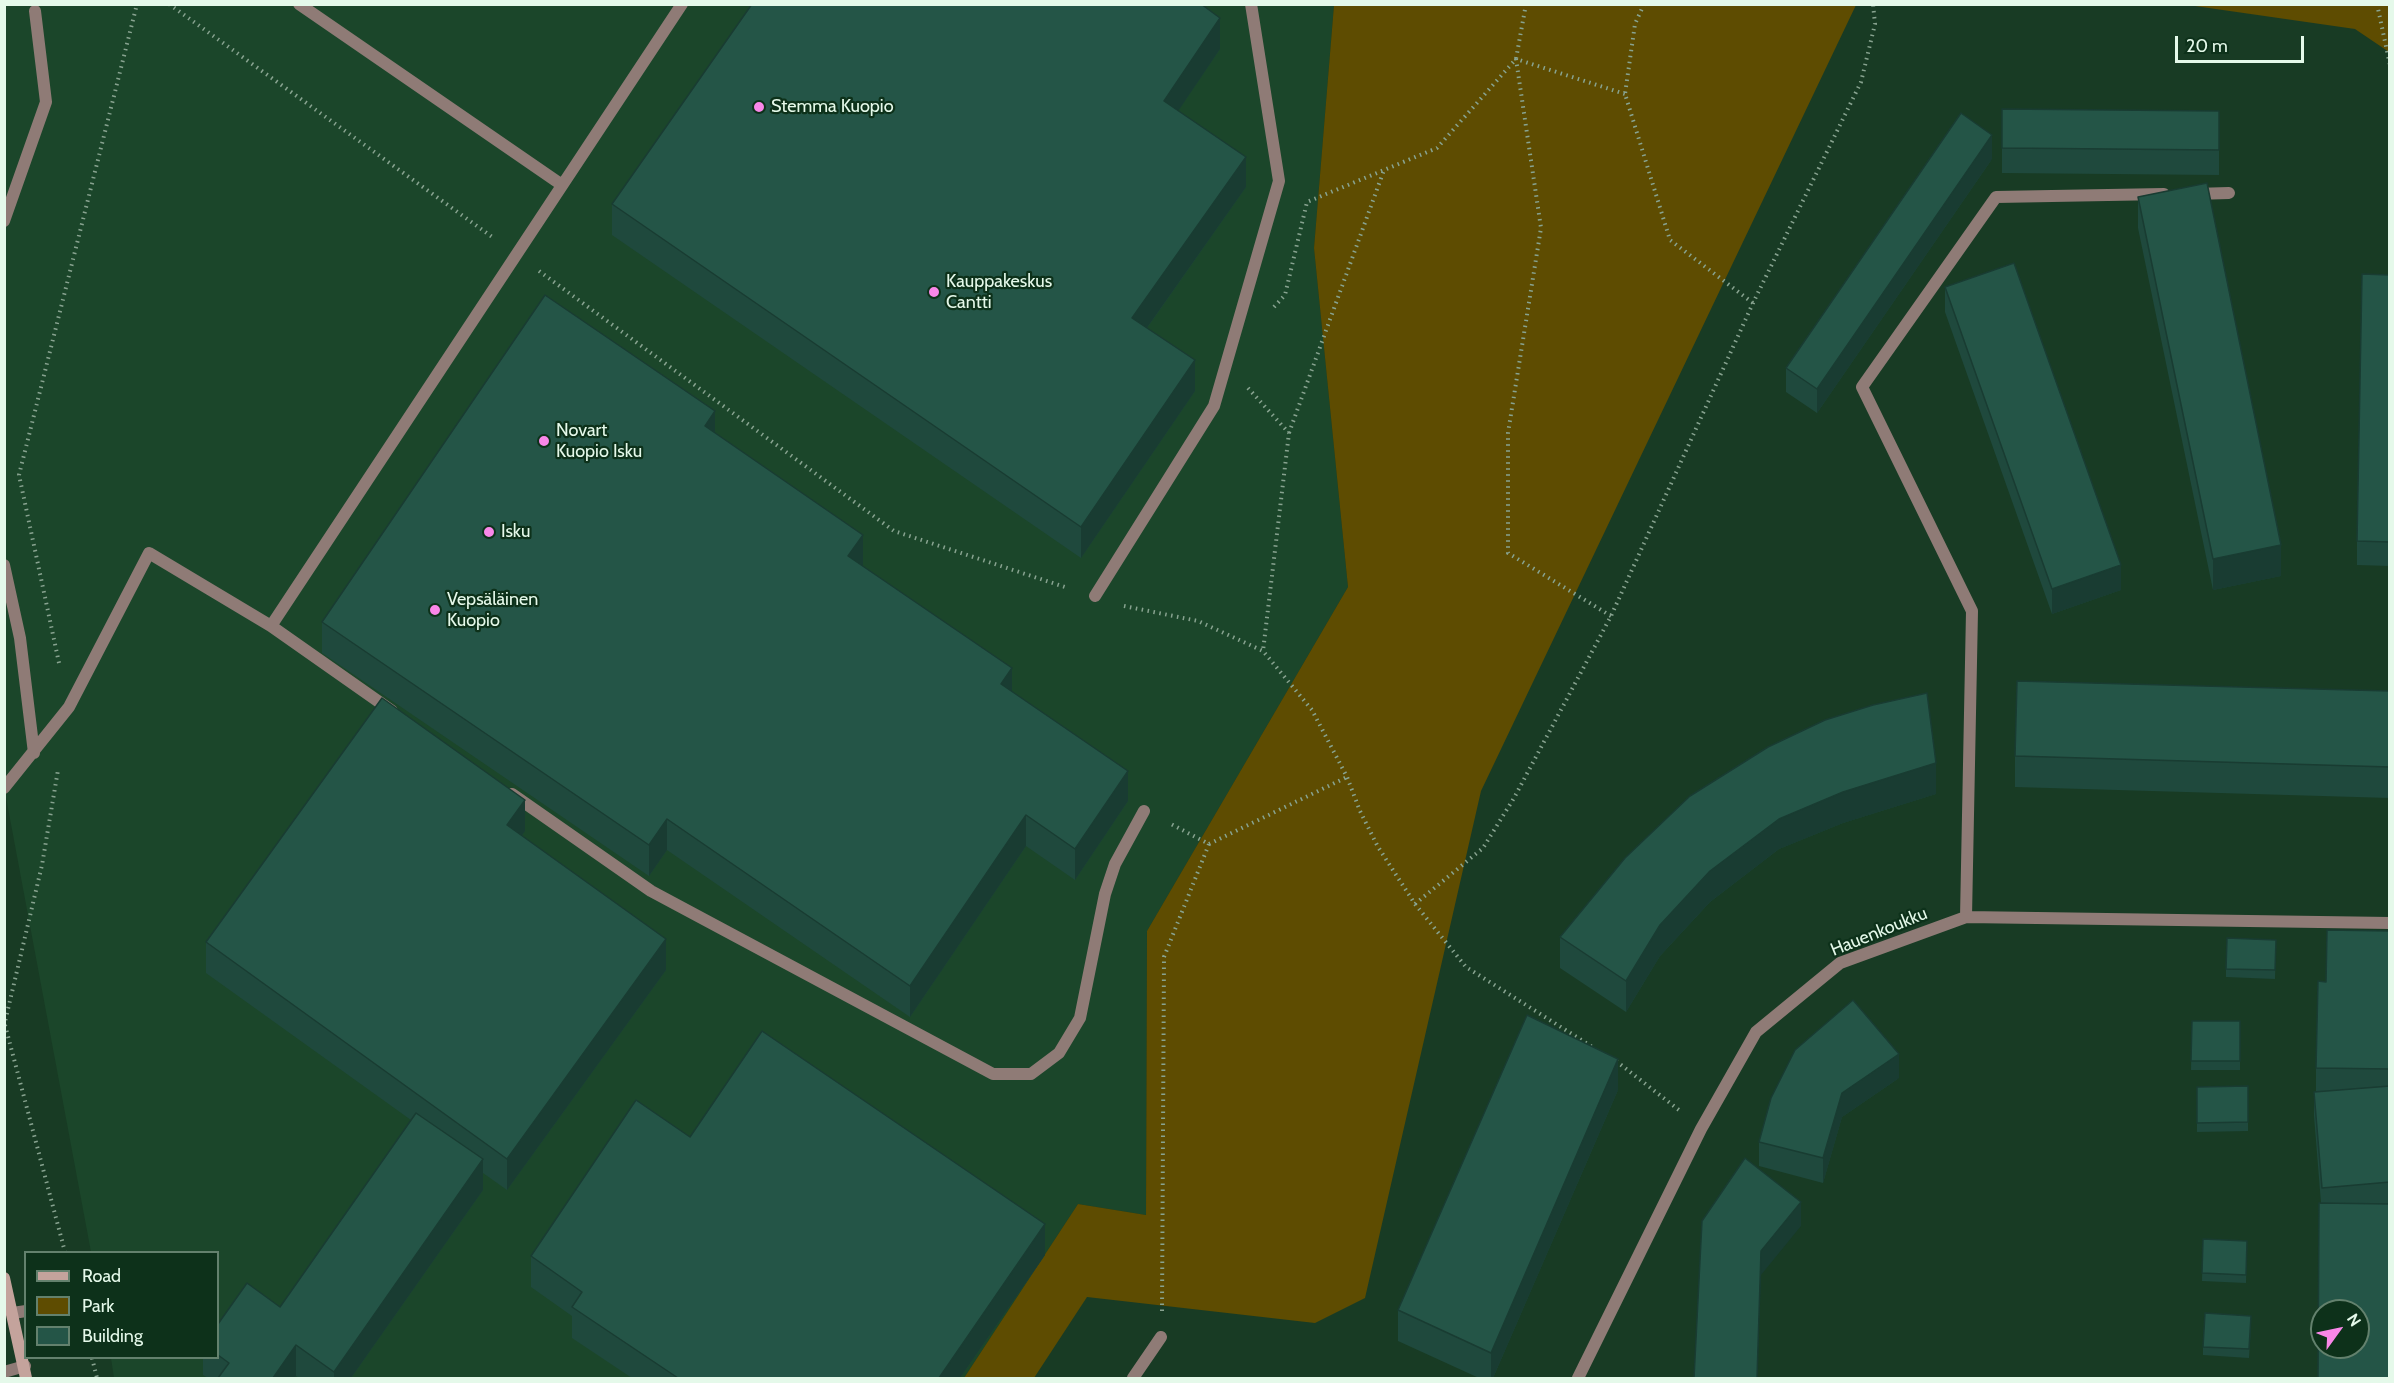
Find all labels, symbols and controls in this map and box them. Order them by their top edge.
scale bar [2178,24,2307,62]
text: 20 m [2186,35,2228,57]
place label: Stemma Kuopio [771,96,894,118]
marker: Stemma Kuopio [752,100,766,114]
place label: Kauppakeskus Cantti [946,271,1052,314]
marker: Kauppakeskus Cantti [927,285,941,299]
place label: Novart Kuopio Isku [556,420,642,462]
marker: Novart Kuopio Isku [537,434,551,448]
place label: Isku [501,521,530,543]
marker: Isku [482,525,496,539]
place label: Vepsäläinen Kuopio [447,589,538,632]
marker: Vepsäläinen Kuopio [428,603,442,617]
street label: Hauenkoukku [1827,903,1931,961]
legend [24,1251,219,1359]
text: Road [82,1265,121,1287]
text: Park [82,1295,114,1317]
north arrow [2310,1299,2370,1359]
text: N [2343,1310,2365,1330]
text: Building [82,1325,143,1347]

